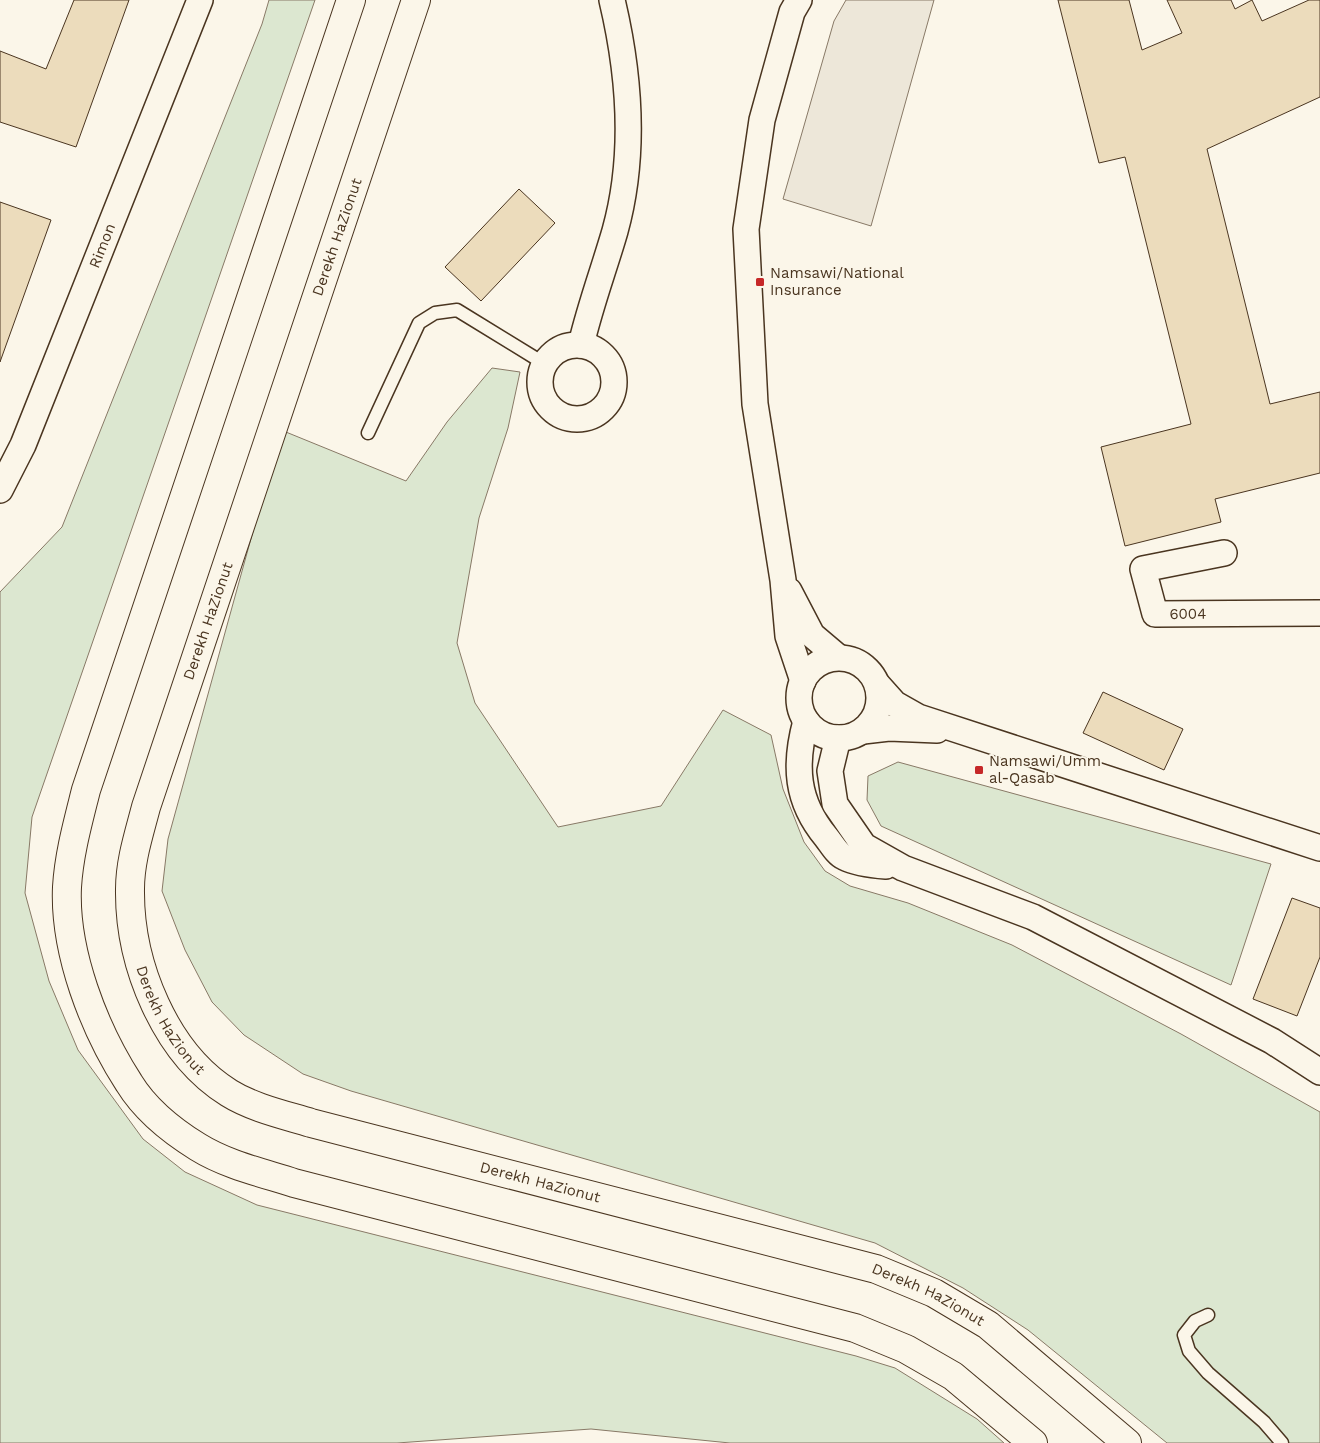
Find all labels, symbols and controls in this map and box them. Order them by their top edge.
street label: Derekh HaZionut [308,175,366,298]
street label: Rimon [85,221,119,271]
place label: Namsawi/National Insurance [770,264,904,299]
marker: Namsawi/National Insurance [754,276,766,288]
street label: Derekh HaZionut [179,559,237,682]
street label: 6004 [1169,605,1206,623]
place label: Namsawi/Umm al-Qasab [989,752,1101,787]
marker: Namsawi/Umm al-Qasab [973,764,985,776]
street label: Derekh HaZionut [132,964,209,1079]
street label: Derekh HaZionut [478,1158,603,1207]
street label: Derekh HaZionut [869,1259,988,1330]

